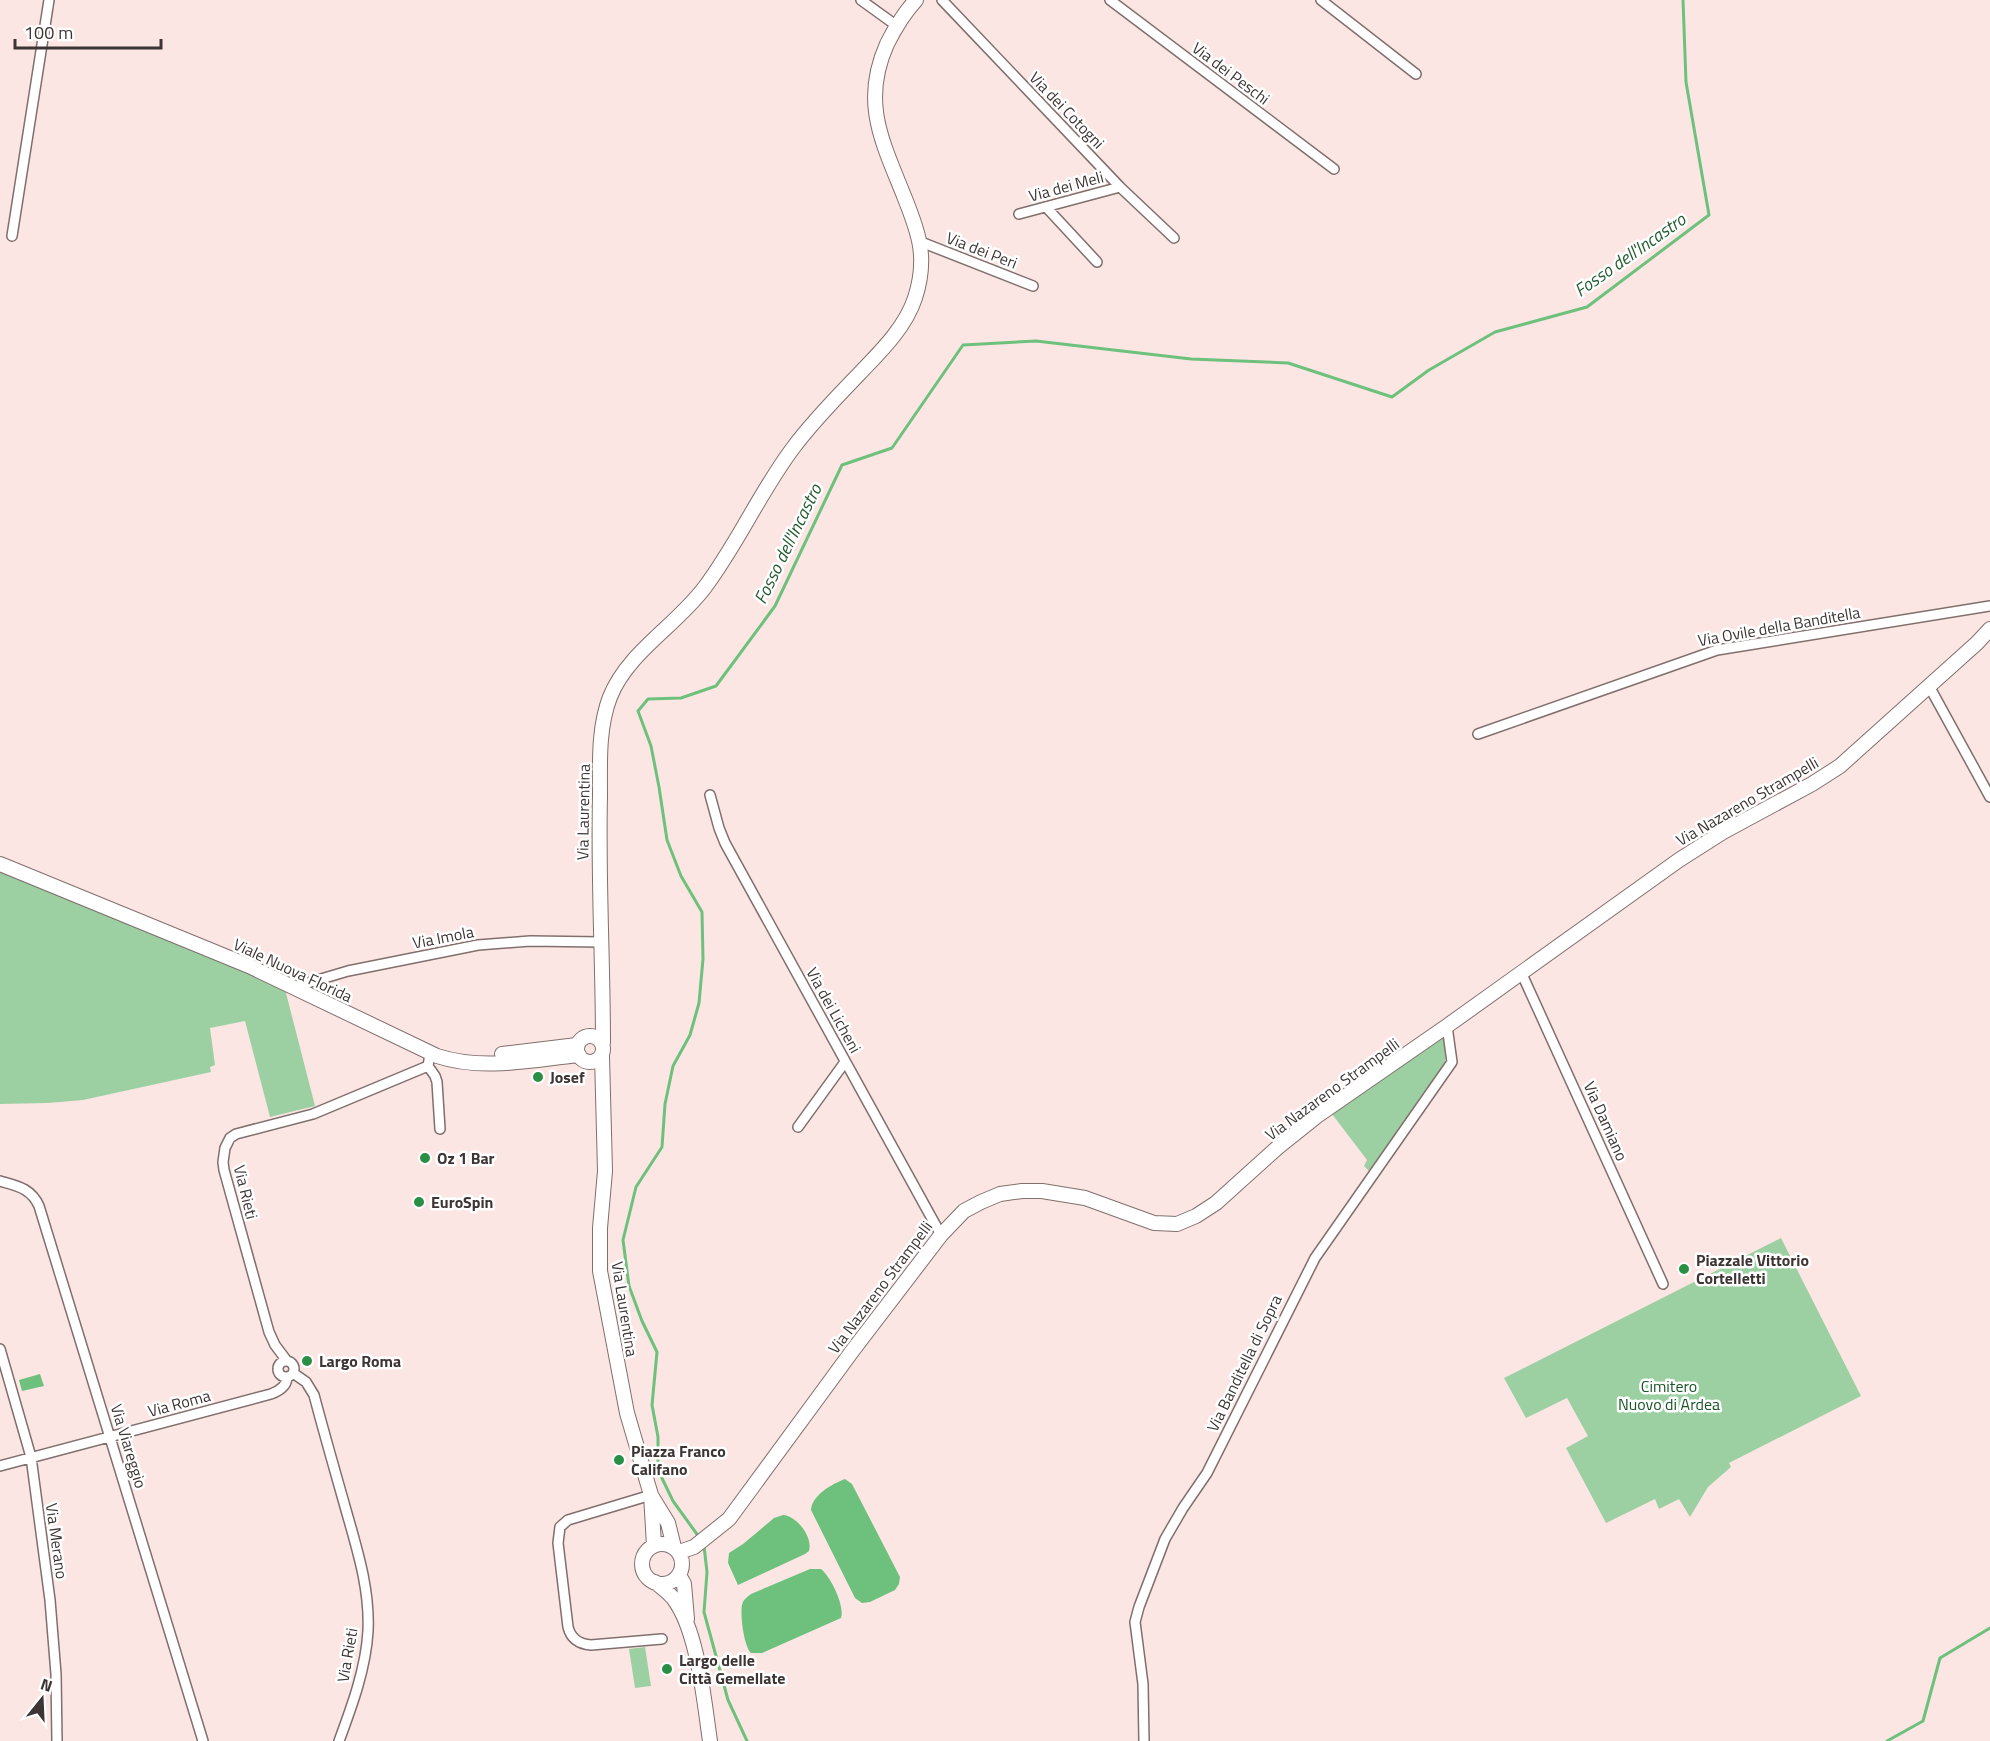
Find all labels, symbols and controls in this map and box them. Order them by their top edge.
scale bar [15,12,160,50]
text: 100 m [24,19,73,46]
street label: Via dei Peschi [1187,36,1275,110]
street label: Via dei Cotogni [1024,66,1110,154]
street label: Via dei Meli [1026,165,1106,207]
water label: Fosso dell'Incastro [1568,205,1692,303]
street label: Via dei Peri [943,225,1021,275]
water label: Fosso dell'Incastro [747,478,829,608]
street label: Via Ovile della Banditella [1696,600,1862,652]
street label: Via Nazareno Strampelli [1671,750,1823,852]
street label: Via Laurentina [570,764,596,860]
street label: Via Imola [410,919,476,955]
street label: Viale Nuova Florida [230,932,356,1008]
street label: Via dei Licheni [801,963,867,1057]
street label: Via Nazareno Strampelli [1260,1032,1404,1146]
place label: Josef [550,1065,585,1089]
marker: Josef [531,1070,545,1084]
street label: Via Damiano [1578,1077,1634,1165]
place label: Oz 1 Bar [437,1146,495,1170]
marker: Oz 1 Bar [418,1151,432,1165]
street label: Via Rieti [228,1162,264,1222]
place label: EuroSpin [431,1190,493,1214]
marker: EuroSpin [412,1195,426,1209]
street label: Via Nazareno Strampelli [822,1215,938,1359]
place label: Piazzale Vittorio Cortelletti [1696,1248,1809,1290]
street label: Via Laurentina [606,1260,644,1358]
marker: Piazzale Vittorio Cortelletti [1677,1262,1691,1276]
street label: Via Banditella di Sopra [1200,1290,1288,1436]
place label: Largo Roma [319,1349,401,1373]
marker: Largo Roma [300,1354,314,1368]
park label: Cimitero Nuovo di Ardea [1618,1374,1720,1416]
street label: Via Roma [145,1383,213,1423]
street label: Via Viareggio [105,1401,153,1491]
place label: Piazza Franco Califano [631,1439,726,1481]
marker: Piazza Franco Califano [612,1453,626,1467]
street label: Via Merano [40,1502,74,1580]
street label: Via Rieti [330,1626,364,1684]
place label: Largo delle Città Gemellate [679,1648,785,1690]
marker: Largo delle Città Gemellate [660,1662,674,1676]
north arrow [12,1669,72,1729]
text: N [38,1672,56,1698]

